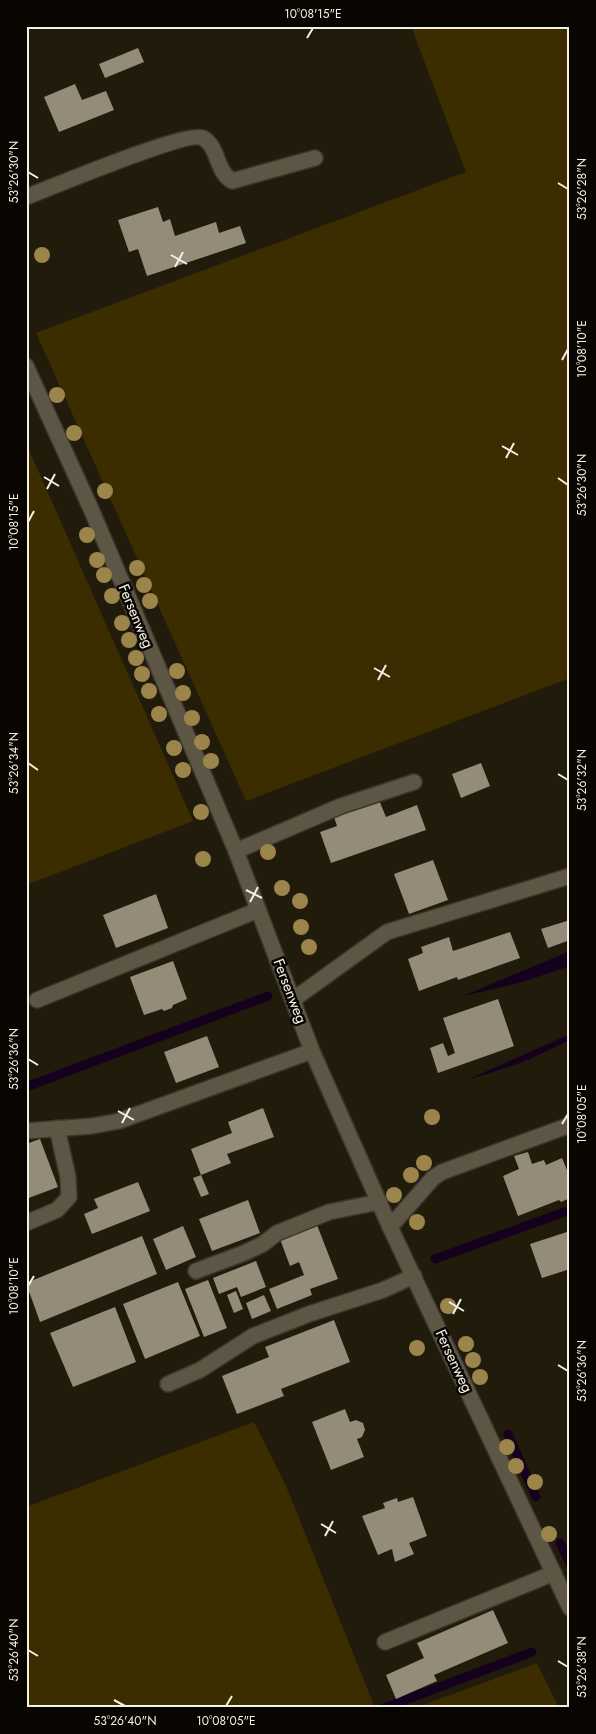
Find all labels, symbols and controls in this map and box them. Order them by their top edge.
text: 10°08'15"E [284,5,342,23]
text: 53°26'30"N [5,141,23,203]
text: 53°26'28"N [573,158,591,220]
text: 10°08'10"E [573,320,591,378]
text: 53°26'30"N [573,454,591,516]
text: 10°08'15"E [5,493,23,551]
street label: Fersenweg [113,581,159,651]
text: 53°26'34"N [5,732,23,794]
text: 53°26'32"N [573,749,591,811]
street label: Fersenweg [268,955,312,1027]
text: 53°26'36"N [5,1028,23,1090]
text: 10°08'05"E [573,1084,591,1144]
text: 10°08'10"E [5,1257,23,1315]
street label: Fersenweg [430,1326,478,1396]
text: 53°26'36"N [573,1340,591,1402]
text: 53°26'40"N [5,1619,23,1681]
text: 53°26'38"N [573,1636,591,1698]
text: 53°26'40"N [94,1712,156,1730]
text: 10°08'05"E [196,1712,256,1730]

